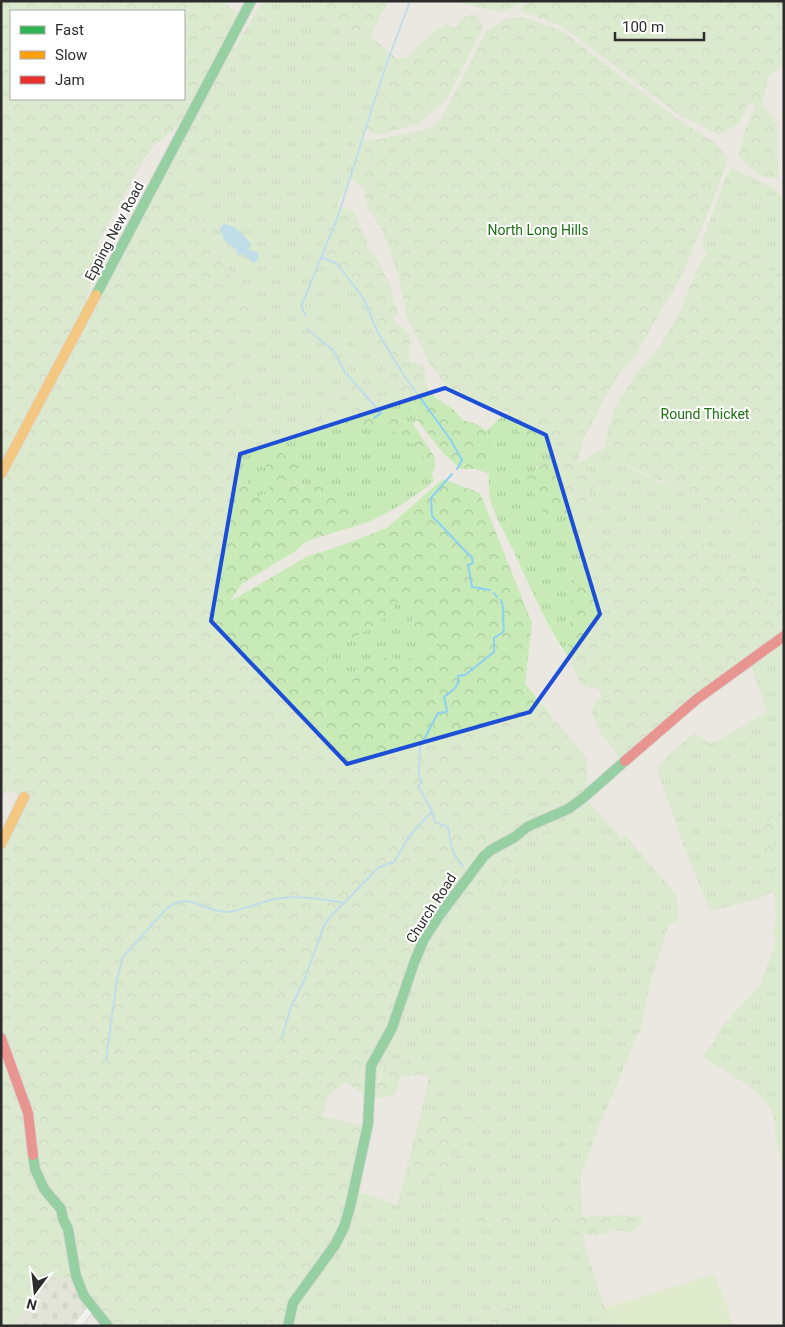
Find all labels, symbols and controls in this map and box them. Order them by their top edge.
legend [10,10,185,100]
scale bar [615,10,704,42]
text: 100 m [622,18,664,36]
text: Fast [55,21,84,39]
text: Slow [55,46,87,64]
text: Jam [55,71,85,89]
street label: Epping New Road [81,179,147,283]
park label: North Long Hills [488,222,588,238]
park label: Round Thicket [661,406,750,422]
street label: Church Road [403,870,459,946]
north arrow [10,1267,60,1317]
text: N [25,1296,38,1314]

